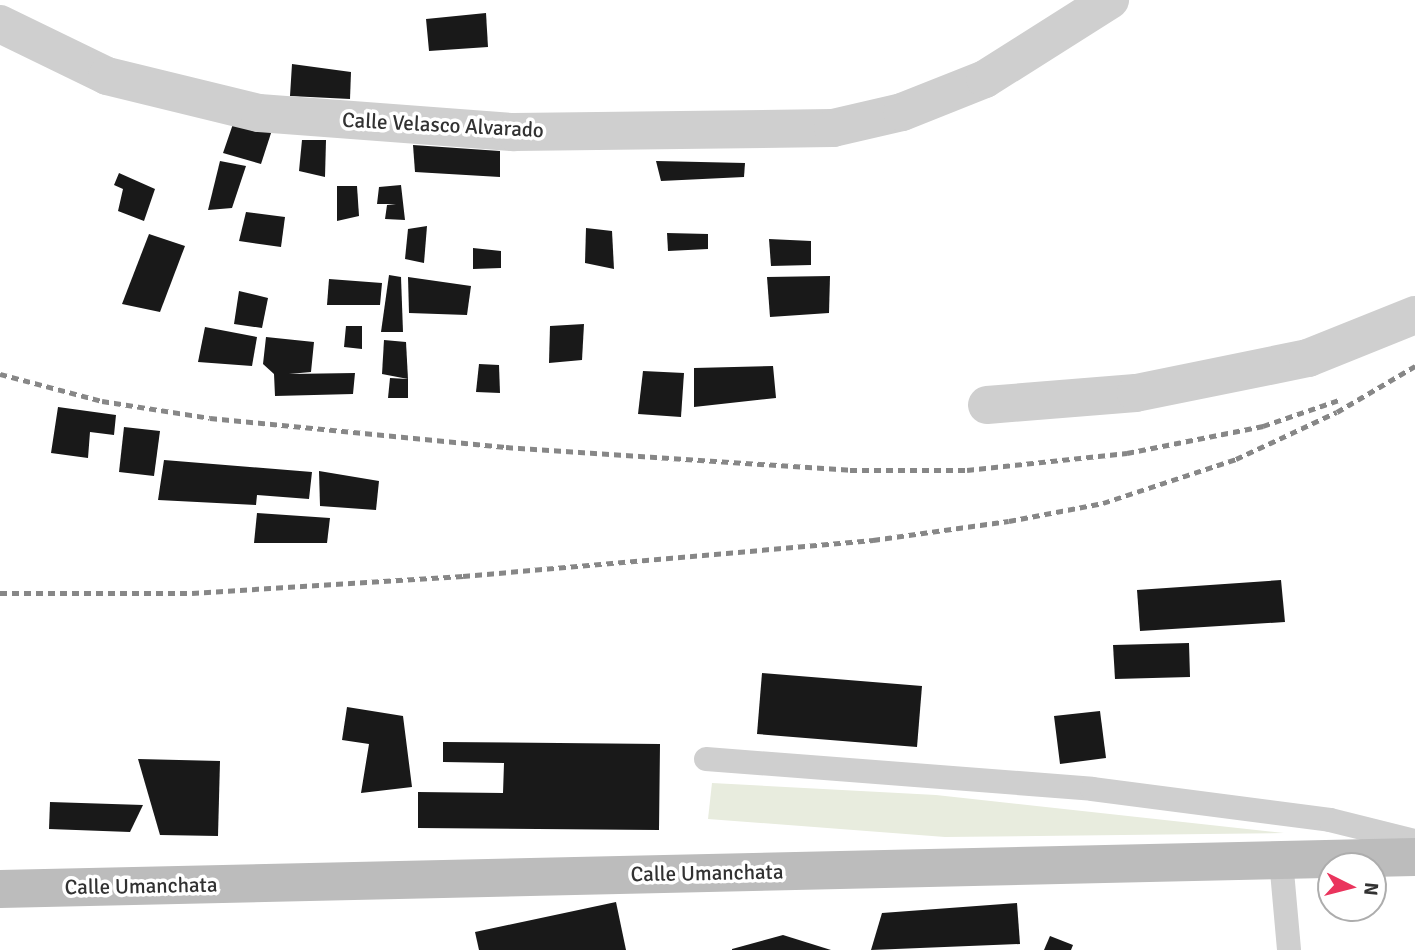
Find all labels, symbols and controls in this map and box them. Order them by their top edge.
street label: Calle Velasco Alvarado [341,107,545,143]
north arrow [1317,852,1387,922]
street label: Calle Umanchata [630,859,784,887]
street label: Calle Umanchata [64,872,218,900]
text: N [1358,881,1384,897]

